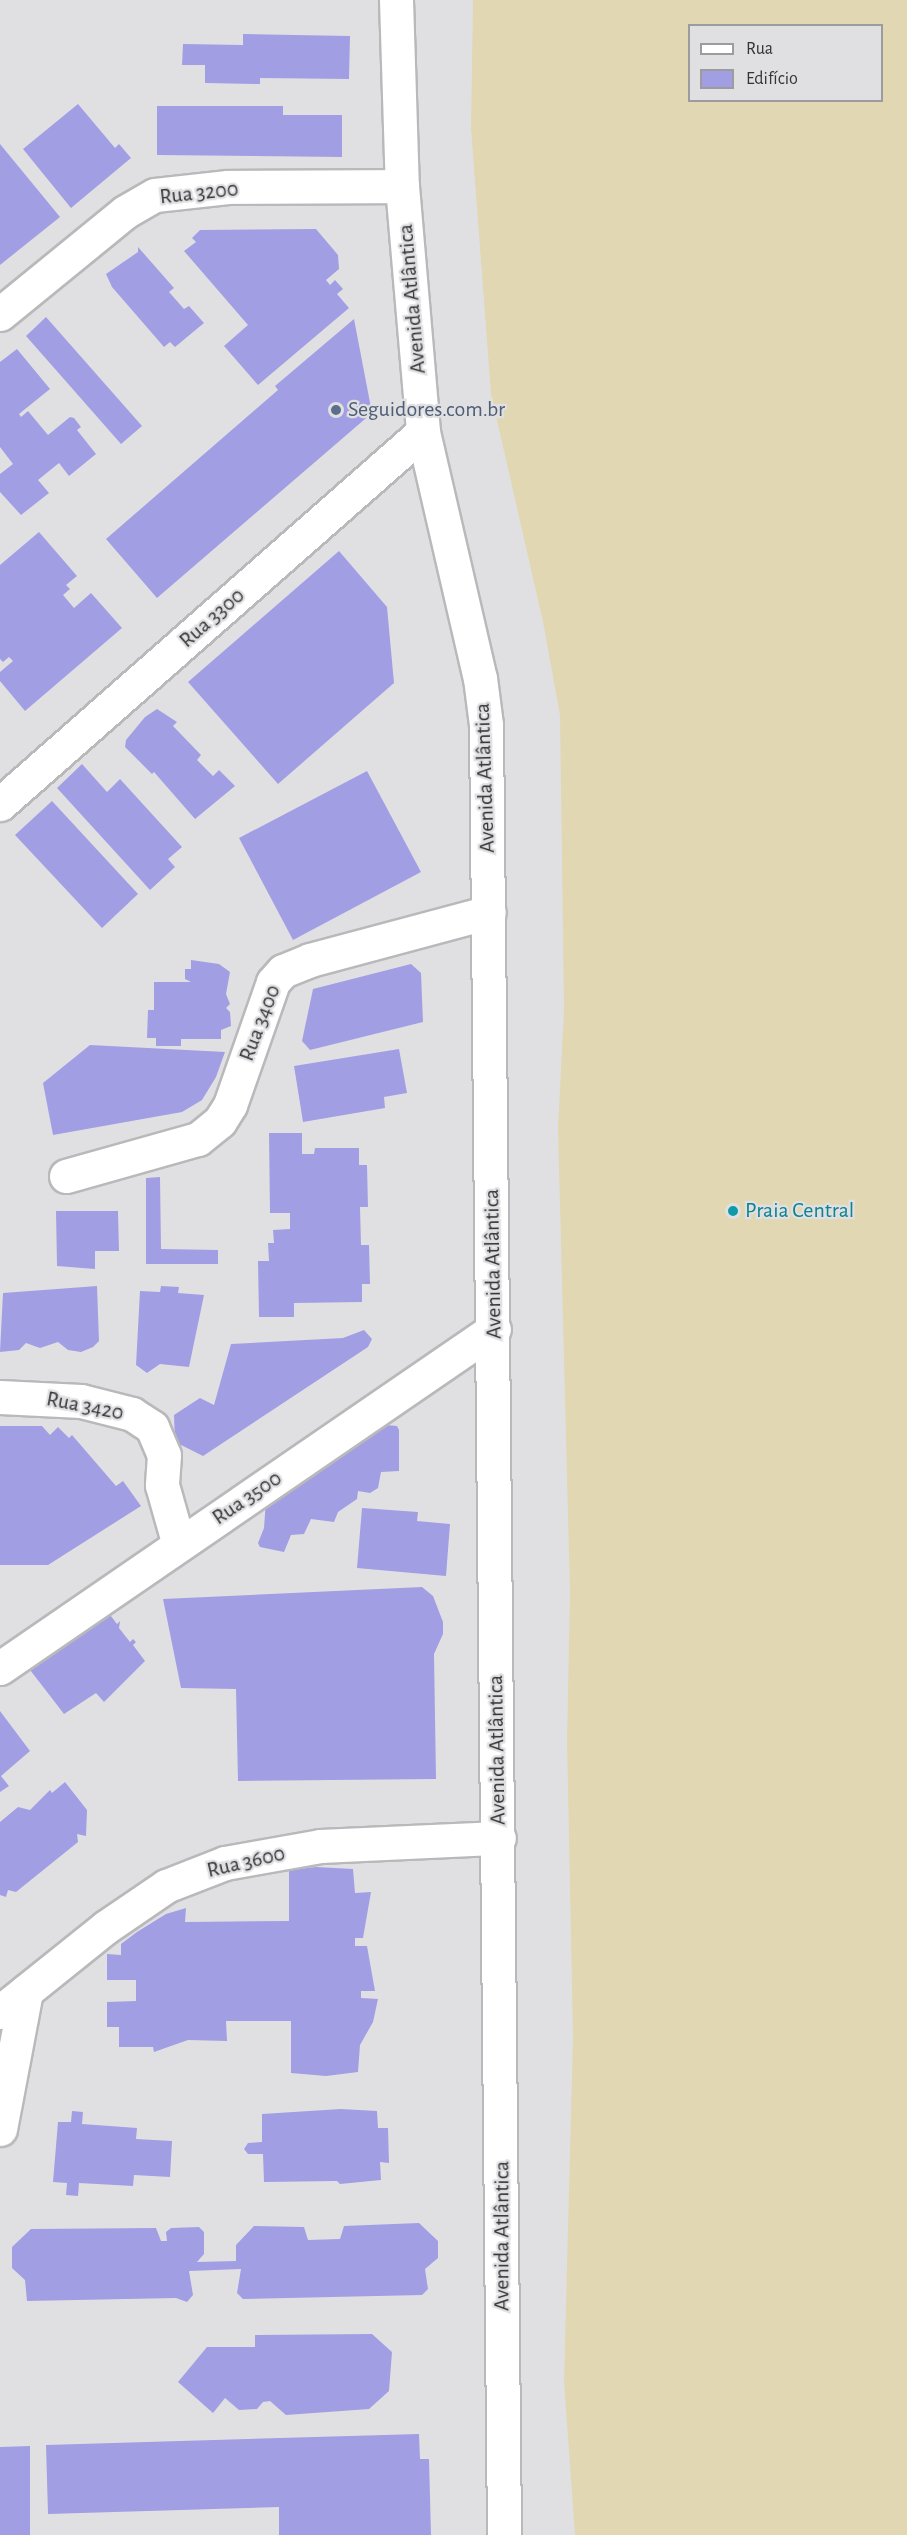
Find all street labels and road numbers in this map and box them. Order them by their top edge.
street label: Rua 3200 [158,176,240,210]
street label: Avenida Atlântica [392,223,432,375]
street label: Rua 3300 [174,582,250,654]
street label: Avenida Atlântica [469,703,501,853]
street label: Rua 3400 [233,981,287,1065]
street label: Avenida Atlântica [478,1189,508,1339]
street label: Rua 3420 [44,1386,126,1426]
street label: Rua 3500 [207,1465,287,1531]
street label: Avenida Atlântica [482,1675,512,1825]
street label: Rua 3600 [204,1840,288,1884]
street label: Avenida Atlântica [489,2161,515,2311]

